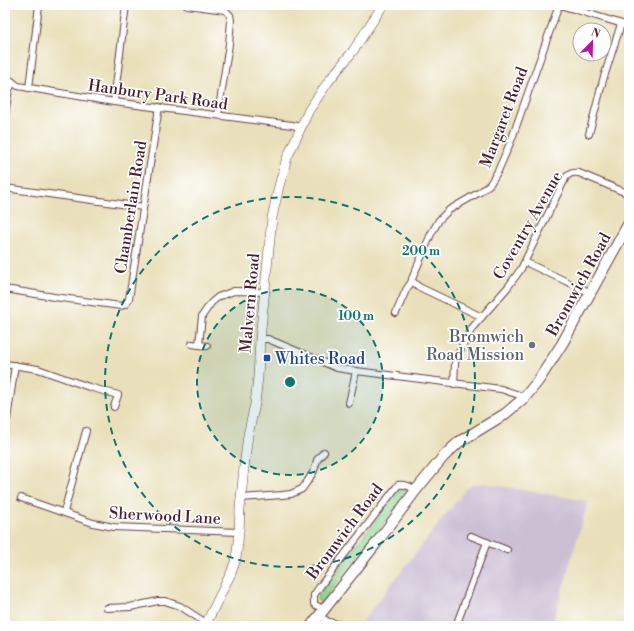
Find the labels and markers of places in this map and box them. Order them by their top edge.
place label: Bromwich Road Mission [426,327,524,365]
marker: Bromwich Road Mission [527,340,537,350]
place label: Whites Road [274,349,365,369]
marker: Whites Road [262,353,272,363]
centre of rings [283,375,297,389]

